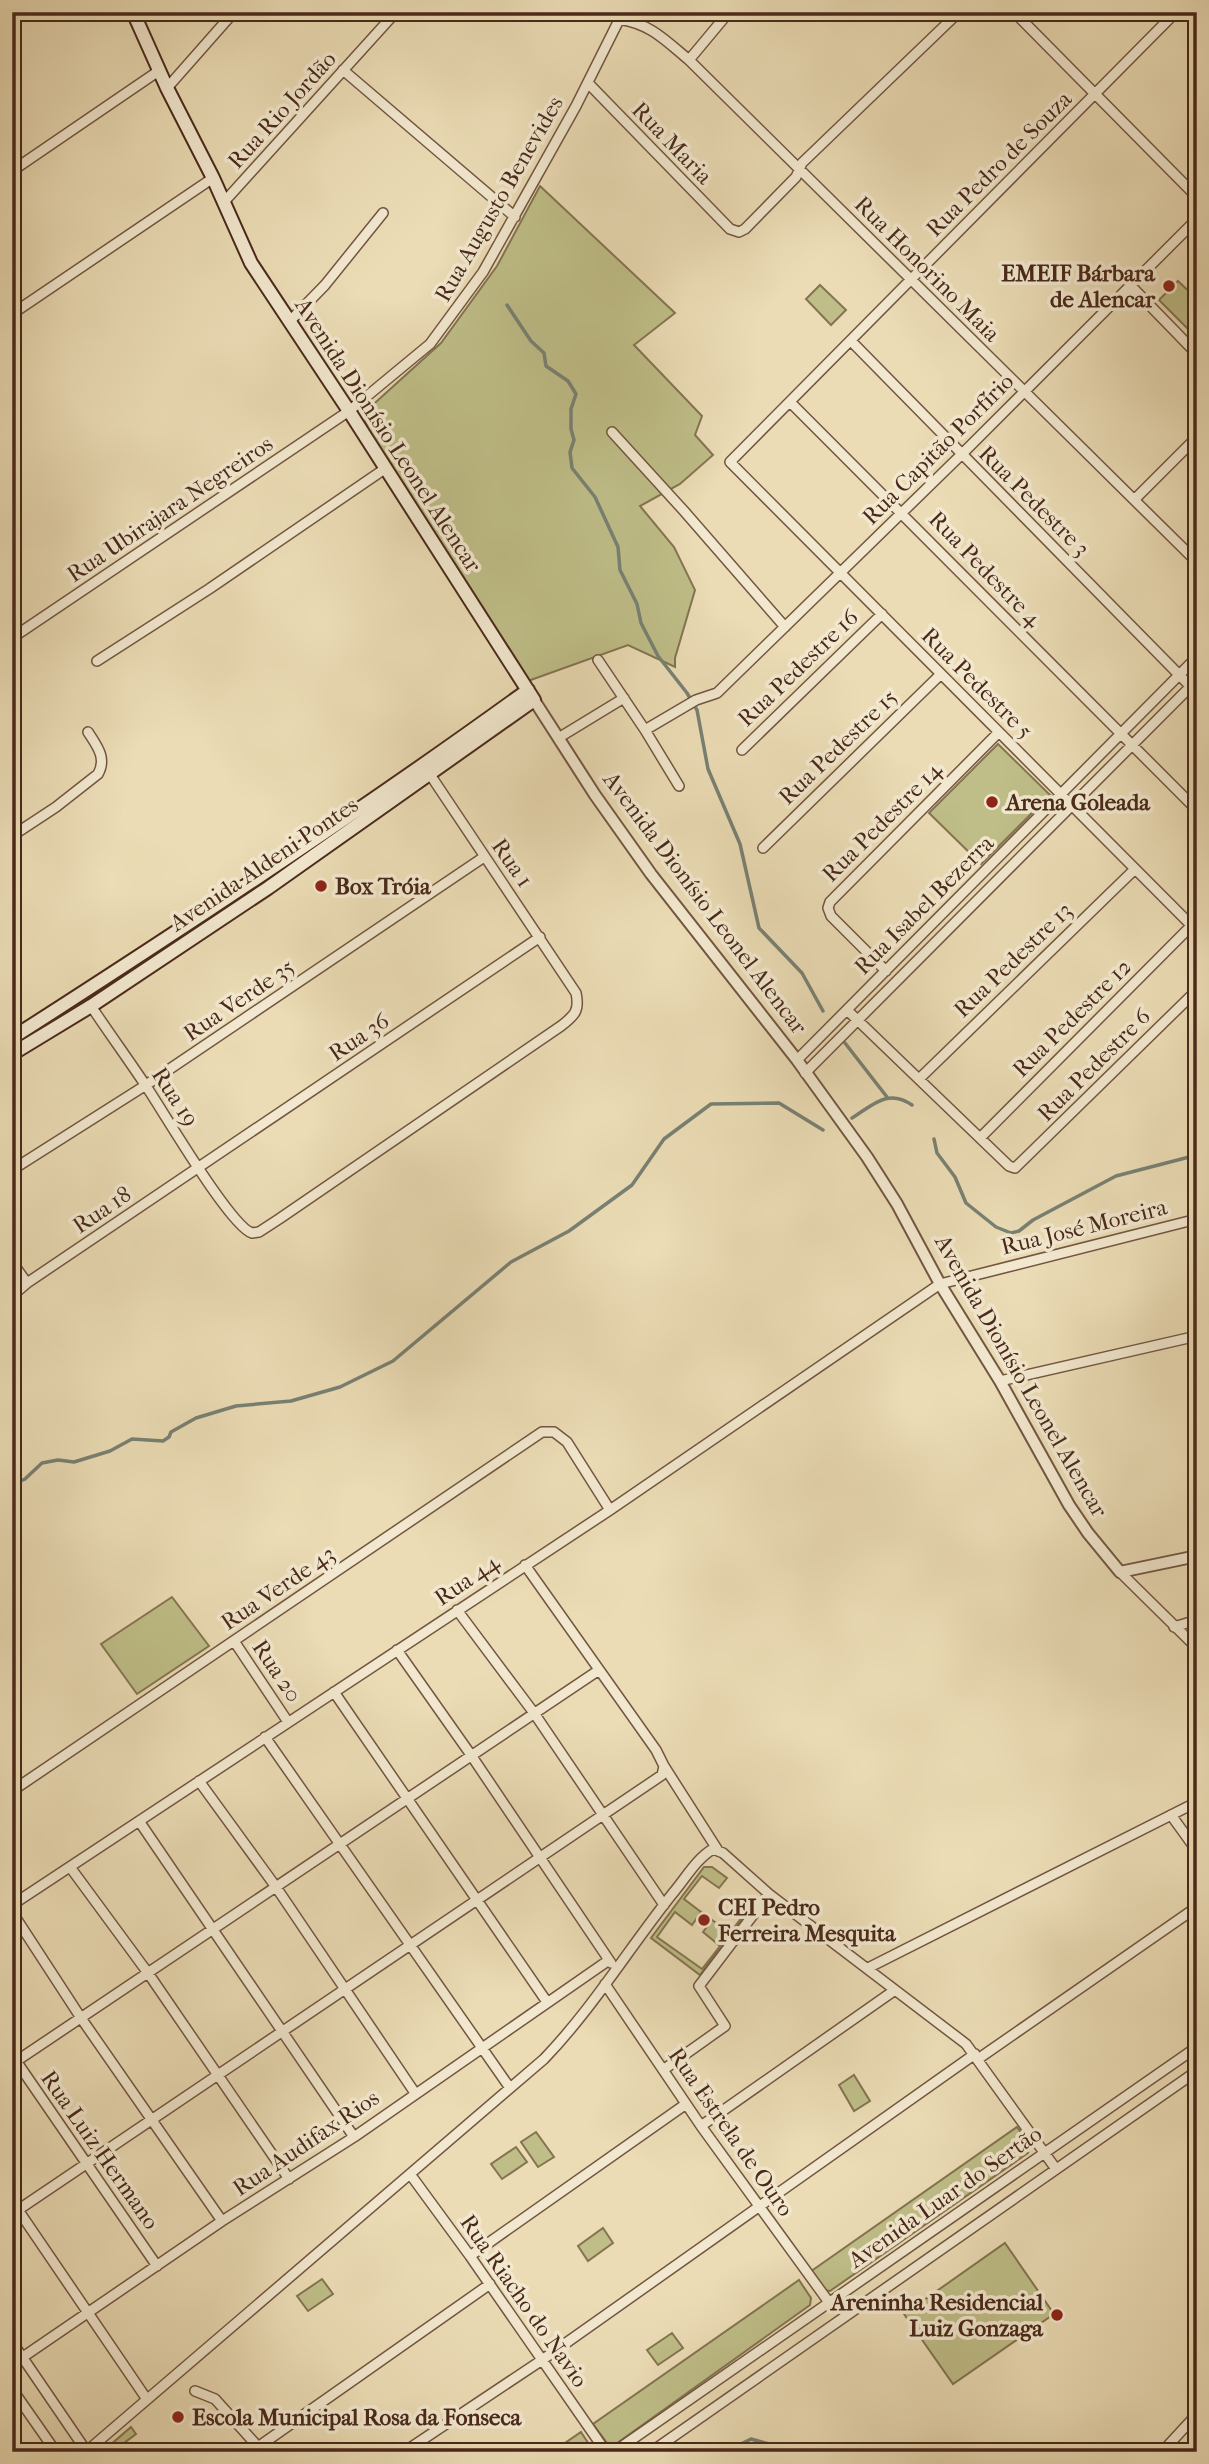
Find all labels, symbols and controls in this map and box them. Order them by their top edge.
street label: Rua Rio Jordão [222,46,342,174]
street label: Rua Pedro de Souza [921,85,1078,242]
street label: Rua Augusto Benevides [429,91,569,307]
street label: Rua Maria [626,96,718,190]
street label: Rua Honorino Maia [849,191,1006,348]
place label: EMEIF Bárbara de Alencar [1001,260,1156,313]
marker: EMEIF Bárbara de Alencar [1161,278,1177,294]
street label: Avenida Dionísio Leonel Alencar [289,292,487,577]
street label: Rua Capitão Porfírio [857,368,1019,530]
street label: Rua Ubirajara Negreiros [62,430,278,588]
street label: Rua Pedestre 3 [973,440,1095,562]
street label: Rua Pedestre 4 [923,506,1048,633]
street label: Rua Pedestre 16 [732,603,864,732]
street label: Rua Pedestre 5 [916,622,1038,744]
street label: Rua Pedestre 15 [773,684,903,810]
street label: Rua Pedestre 14 [817,756,948,887]
street label: Avenida Dionísio Leonel Alencar [597,766,813,1040]
place label: Arena Goleada [1004,789,1151,816]
street label: Avenida Aldeni Pontes [164,791,363,938]
marker: Arena Goleada [984,794,1000,810]
street label: Rua Isabel Bezerra [849,830,999,980]
street label: Rua 1 [486,834,538,892]
place label: Box Tróia [335,873,432,900]
marker: Box Tróia [313,878,329,894]
street label: Rua Pedestre 13 [948,897,1078,1023]
street label: Rua Verde 35 [179,953,300,1047]
street label: Rua Pedestre 12 [1007,953,1137,1083]
street label: Rua Pedestre 6 [1032,1003,1156,1127]
street label: Rua 36 [324,1007,395,1067]
street label: Rua 19 [146,1062,204,1132]
street label: Rua 18 [68,1181,136,1239]
street label: Rua José Moreira [998,1193,1170,1261]
street label: Avenida Dionísio Leonel Alencar [928,1229,1113,1522]
street label: Rua Verde 43 [216,1540,340,1636]
street label: Rua 44 [430,1548,506,1611]
street label: Rua 20 [246,1635,308,1707]
place label: CEI Pedro Ferreira Mesquita [717,1894,897,1947]
marker: CEI Pedro Ferreira Mesquita [696,1912,712,1928]
street label: Rua Estrela de Ouro [663,2042,799,2222]
street label: Rua Luiz Hermano [35,2065,165,2235]
street label: Rua Audifax Rios [228,2084,384,2202]
street label: Avenida Luar do Sertão [842,2120,1047,2275]
street label: Rua Riacho do Navio [454,2209,594,2393]
place label: Areninha Residencial Luiz Gonzaga [829,2289,1044,2342]
marker: Areninha Residencial Luiz Gonzaga [1049,2307,1065,2323]
place label: Escola Municipal Rosa da Fonseca [192,2404,523,2431]
marker: Escola Municipal Rosa da Fonseca [170,2409,186,2425]

